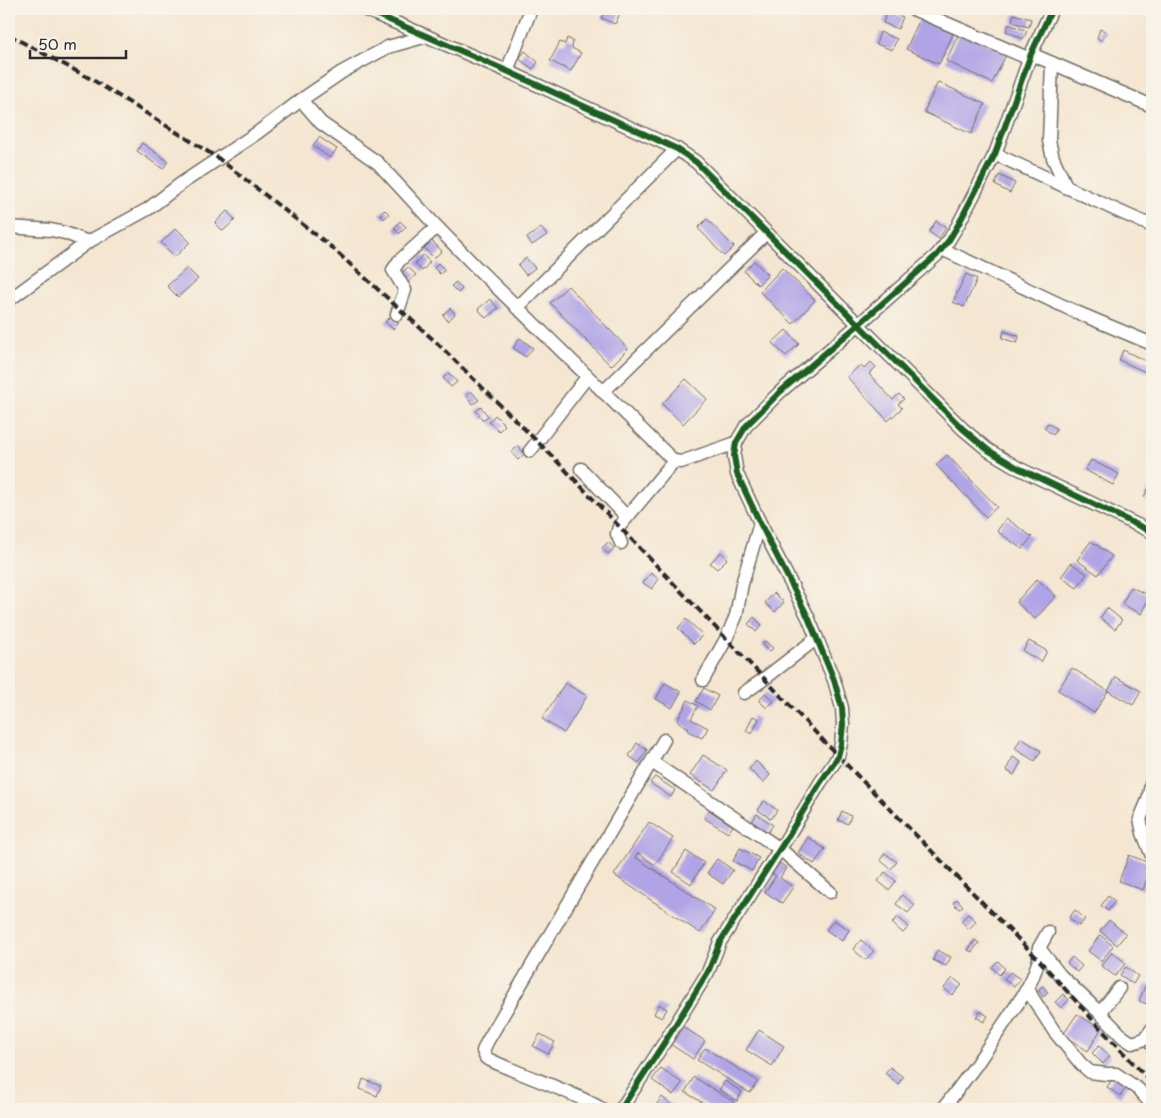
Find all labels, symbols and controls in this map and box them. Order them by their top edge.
scale bar [30,28,126,60]
text: 50 m [38,32,77,55]

